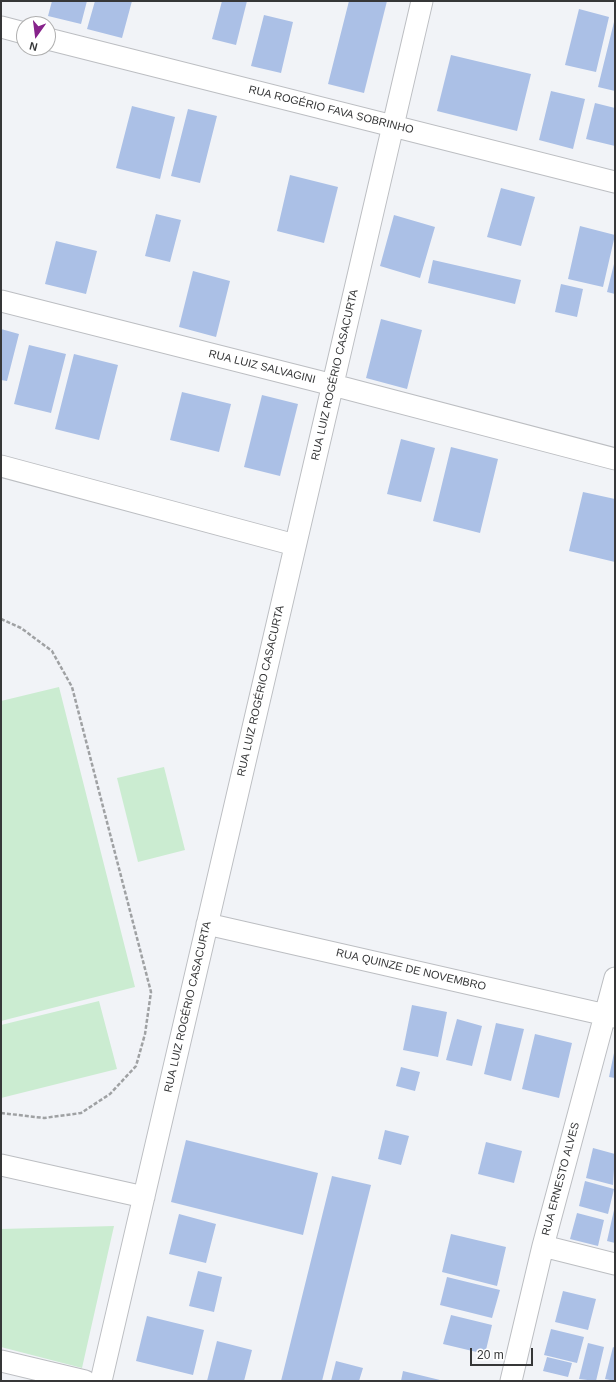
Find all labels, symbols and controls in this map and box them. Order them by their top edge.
north arrow [16,16,56,56]
text: N [28,40,39,53]
street label: RUA ROGÉRIO FAVA SOBRINHO [247,83,415,137]
street label: RUA LUIZ ROGÉRIO CASACURTA [309,288,361,462]
street label: RUA LUIZ SALVAGINI [207,347,317,387]
street label: RUA LUIZ ROGÉRIO CASACURTA [235,604,287,778]
street label: RUA LUIZ ROGÉRIO CASACURTA [162,920,214,1094]
street label: RUA QUINZE DE NOVEMBRO [335,946,487,994]
street label: RUA ERNESTO ALVES [539,1121,583,1237]
scale bar [472,1340,535,1366]
text: 20 m [477,1348,504,1362]

